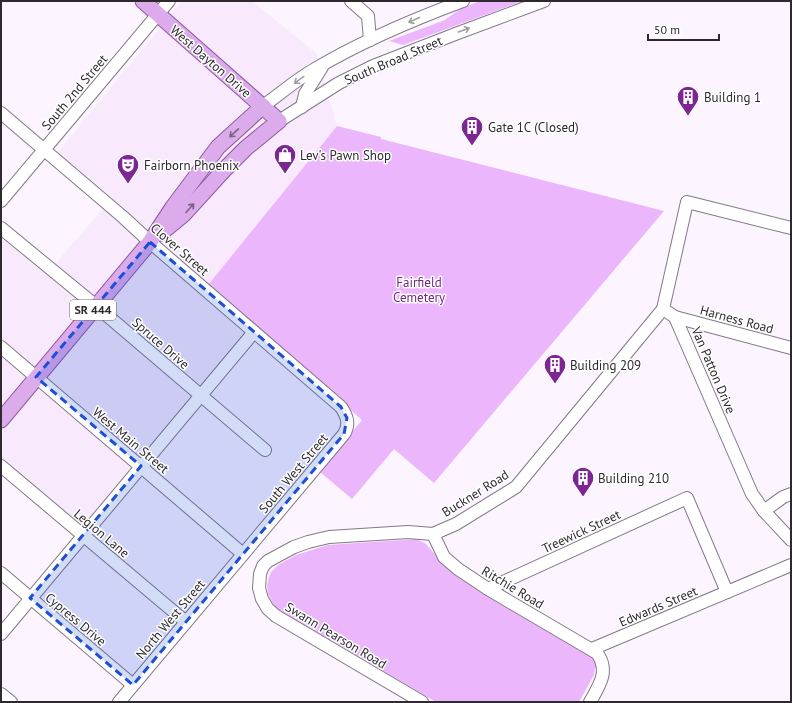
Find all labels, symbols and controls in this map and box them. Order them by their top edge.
scale bar [648,16,719,42]
one-way arrow [408,17,420,25]
street label: West Dayton Drive [167,21,255,101]
text: 50 m [654,22,680,37]
one-way arrow [457,26,469,34]
street label: South Broad Street [342,32,445,89]
street label: South 2nd Street [38,51,111,134]
one-way arrow [293,76,304,84]
building icon: Building 1 [675,84,701,117]
place label: Building 1 [704,89,761,106]
building icon: Gate 1C (Closed) [459,114,485,147]
place label: Gate 1C (Closed) [488,119,579,136]
one-way arrow [229,128,239,137]
shop icon: Lev's Pawn Shop [272,142,298,175]
place label: Lev's Pawn Shop [300,147,391,164]
theatre icon: Fairborn Phoenix [115,152,141,185]
place label: Fairborn Phoenix [144,157,240,174]
one-way arrow [185,203,194,213]
street label: Clover Street [147,219,213,280]
park label: Fairfield Cemetery [393,274,445,306]
road number: SR 444 [70,300,116,320]
street label: Harness Road [698,302,775,337]
street label: Spruce Drive [129,314,193,373]
street label: Van Patton Drive [687,323,739,416]
building icon: Building 209 [542,352,568,385]
place label: Building 209 [570,357,641,374]
street label: West Main Street [89,404,173,478]
street label: South West Street [255,429,332,517]
building icon: Building 210 [570,465,596,498]
street label: Buckner Road [439,466,512,521]
place label: Building 210 [598,470,669,487]
street label: Legion Lane [71,505,133,561]
street label: Treewick Street [539,506,624,557]
street label: Ritchie Road [479,562,547,613]
street label: North West Street [132,576,209,663]
street label: Edwards Street [616,582,701,631]
street label: Cypress Drive [42,589,110,650]
street label: Swann Pearson Road [282,598,390,672]

